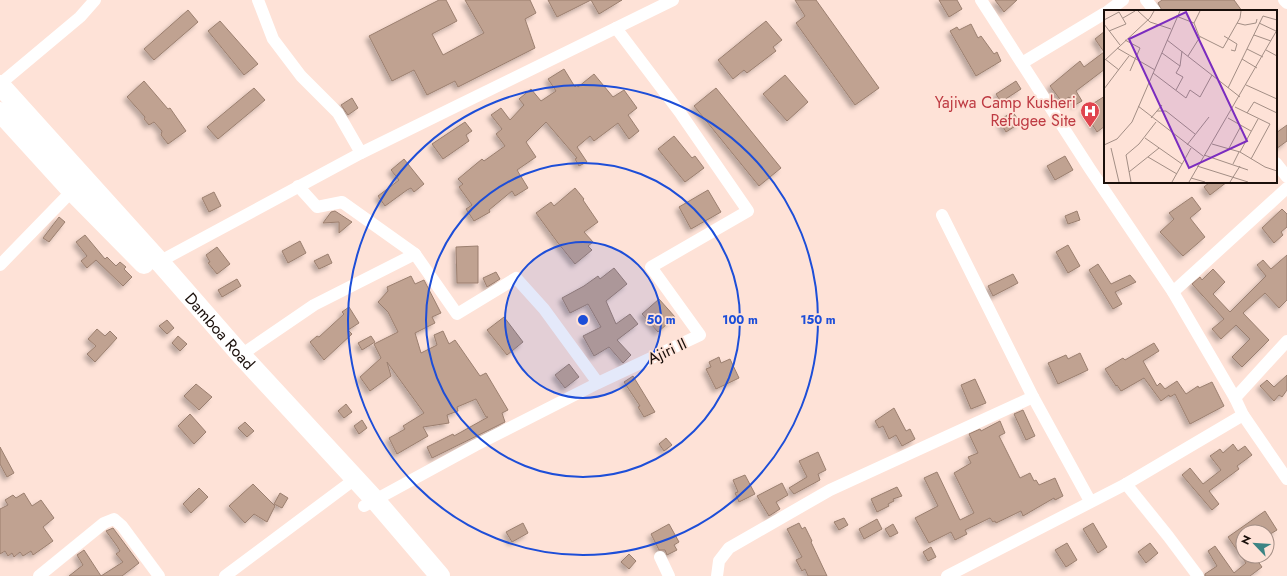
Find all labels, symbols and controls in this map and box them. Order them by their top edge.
inset map [1104,10,1277,183]
place label: Yajiwa Camp Kusheri Refugee Site [935,91,1076,132]
hospital icon: Yajiwa Camp Kusheri Refugee Site [1079,100,1101,128]
street label: Damboa Road [180,287,260,375]
text: 50 m [646,311,676,329]
text: 100 m [722,311,758,329]
text: 150 m [800,311,836,329]
centre of rings [576,313,590,327]
street label: Ajiri II [644,332,690,370]
north arrow [1235,524,1275,564]
text: N [1237,532,1255,547]

